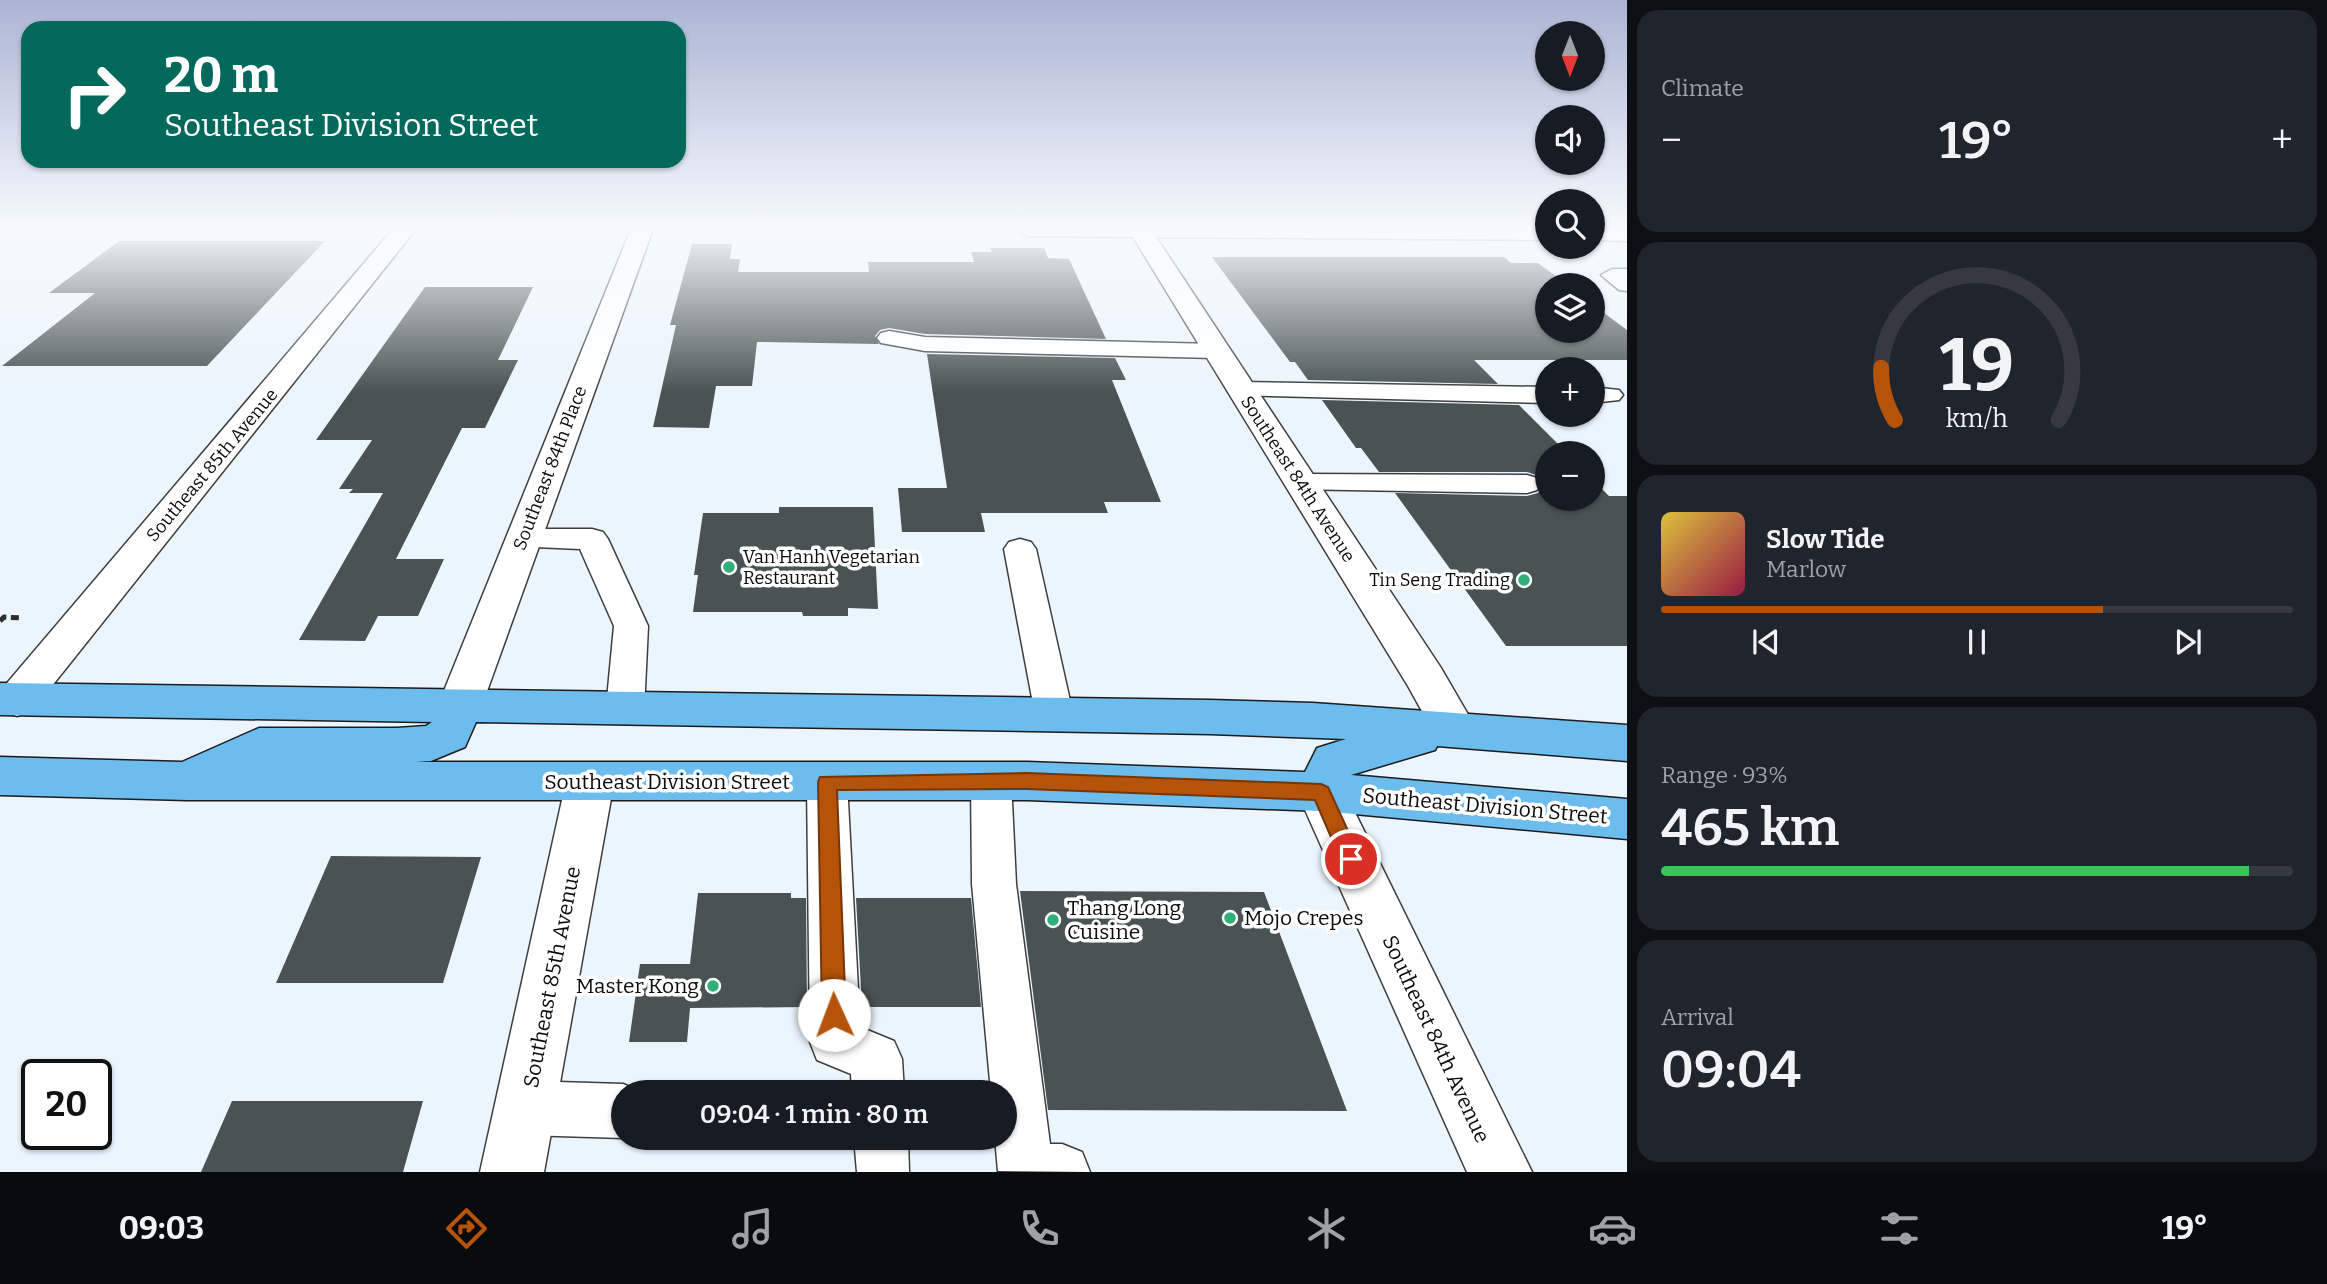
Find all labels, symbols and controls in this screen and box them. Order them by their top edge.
north arrow [1535,21,1605,91]
map controls [1535,21,1605,511]
text: 20 m [164,46,278,105]
icon: right [49,49,140,140]
text: Climate [1661,74,1744,102]
button: sound [1535,105,1605,175]
text: Southeast Division Street [164,106,538,144]
text: 19° [1939,109,2014,172]
text: − [1661,117,1682,163]
text: + [2271,117,2293,163]
button: search [1535,189,1605,259]
button: layers [1535,273,1605,343]
text: 19 [1940,322,2014,409]
button: + [1535,357,1605,427]
street label: Southeast 84th Place [508,383,592,553]
street label: Southeast 85th Avenue [142,384,282,546]
street label: Southeast 84th Avenue [1236,392,1360,566]
text: km/h [1946,403,2008,433]
button: − [1535,441,1605,511]
text: Slow Tide [1766,524,1885,555]
place label: Van Hanh Vegetarian Restaurant [743,546,920,589]
text: Marlow [1766,555,1846,583]
marker: Van Hanh Vegetarian Restaurant [721,559,737,575]
place label: Tin Seng Trading [1369,569,1510,591]
marker: Tin Seng Trading [1516,572,1532,588]
icon: previous [1747,623,1785,661]
icon: pause [1958,623,1996,661]
icon: next [2169,623,2207,661]
text: Range · 93% [1661,761,1788,789]
street label: Southeast Division Street [544,769,790,795]
street label: Southeast Division Street [1362,782,1609,830]
text: 465 km [1661,796,1839,859]
pin [1321,829,1381,889]
icon: arrive [1332,840,1370,878]
street label: Southeast 85th Avenue [518,864,586,1090]
place label: Thang Long Cuisine [1067,895,1182,945]
place label: Mojo Crepes [1244,905,1364,931]
marker: Mojo Crepes [1222,910,1238,926]
marker: Thang Long Cuisine [1045,912,1061,928]
street label: Southeast 84th Avenue [1376,931,1496,1147]
place label: Master Kong [576,973,699,999]
marker: Master Kong [705,978,721,994]
position arrow [797,978,871,1052]
text: Arrival [1661,1003,1734,1031]
text: 09:04 [1661,1038,1801,1101]
speed limit sign: 20 [21,1059,112,1150]
text: 09:04 · 1 min · 80 m [700,1099,928,1130]
icon: directions [442,1204,491,1253]
icon: music [728,1204,777,1253]
icon: phone [1015,1204,1064,1253]
icon: climate [1302,1204,1351,1253]
icon: car [1588,1204,1637,1253]
icon: filters [1875,1204,1924,1253]
text: 09:03 [119,1209,204,1247]
text: 19° [2162,1209,2208,1247]

